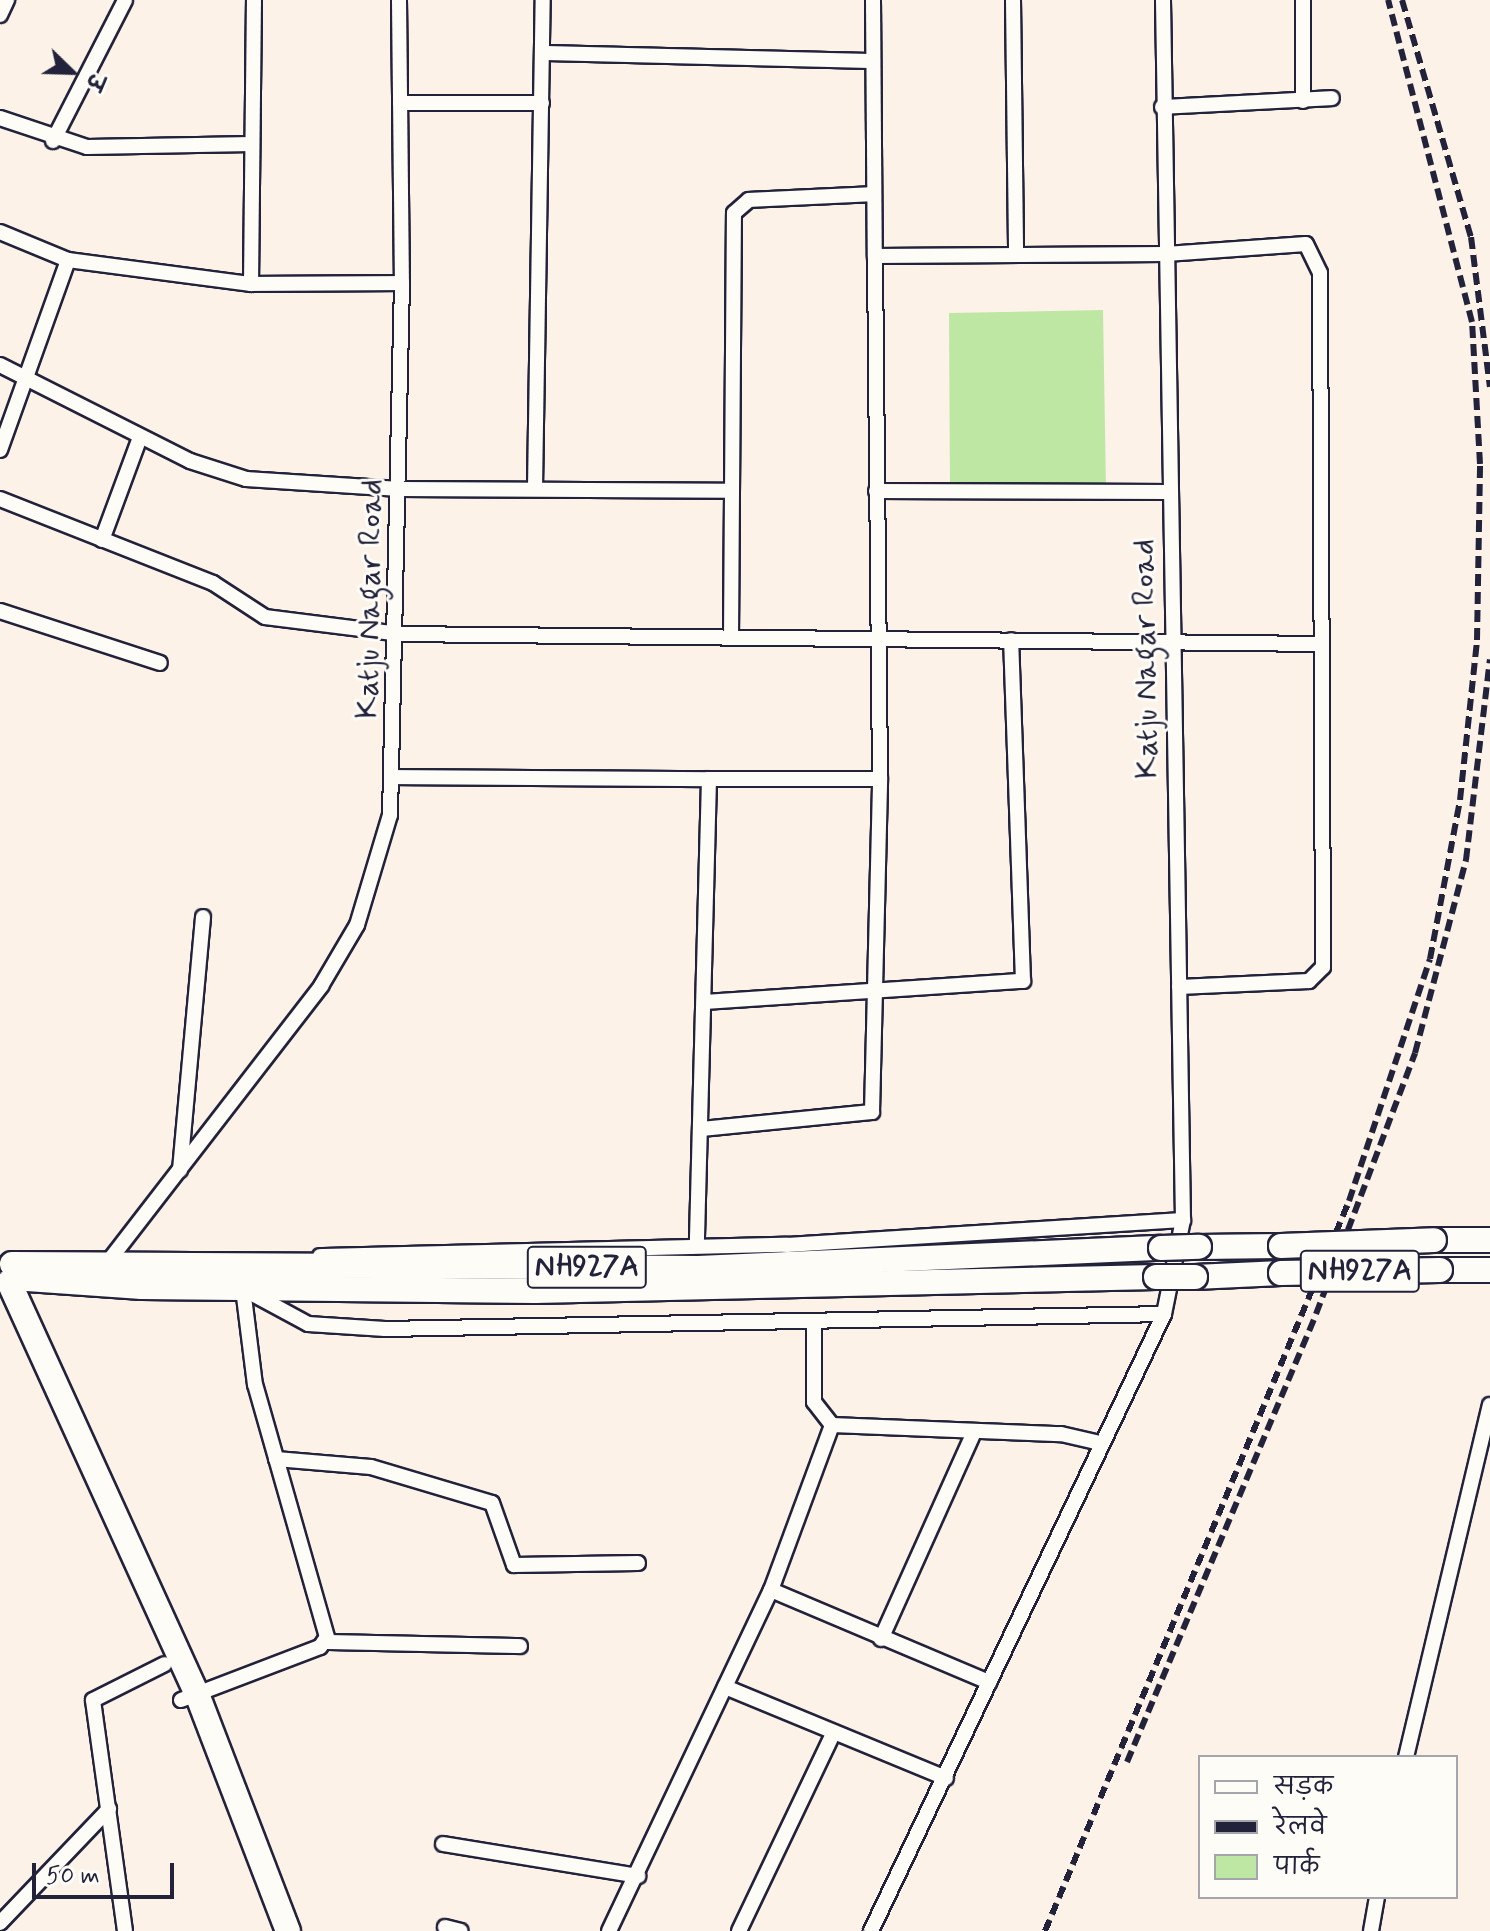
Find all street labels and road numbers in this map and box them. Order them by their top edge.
street label: Katju Nagar Road [349,481,391,717]
street label: Katju Nagar Road [1125,541,1167,777]
road number: NH927A [525,1241,649,1293]
road number: NH927A [1298,1245,1422,1297]

